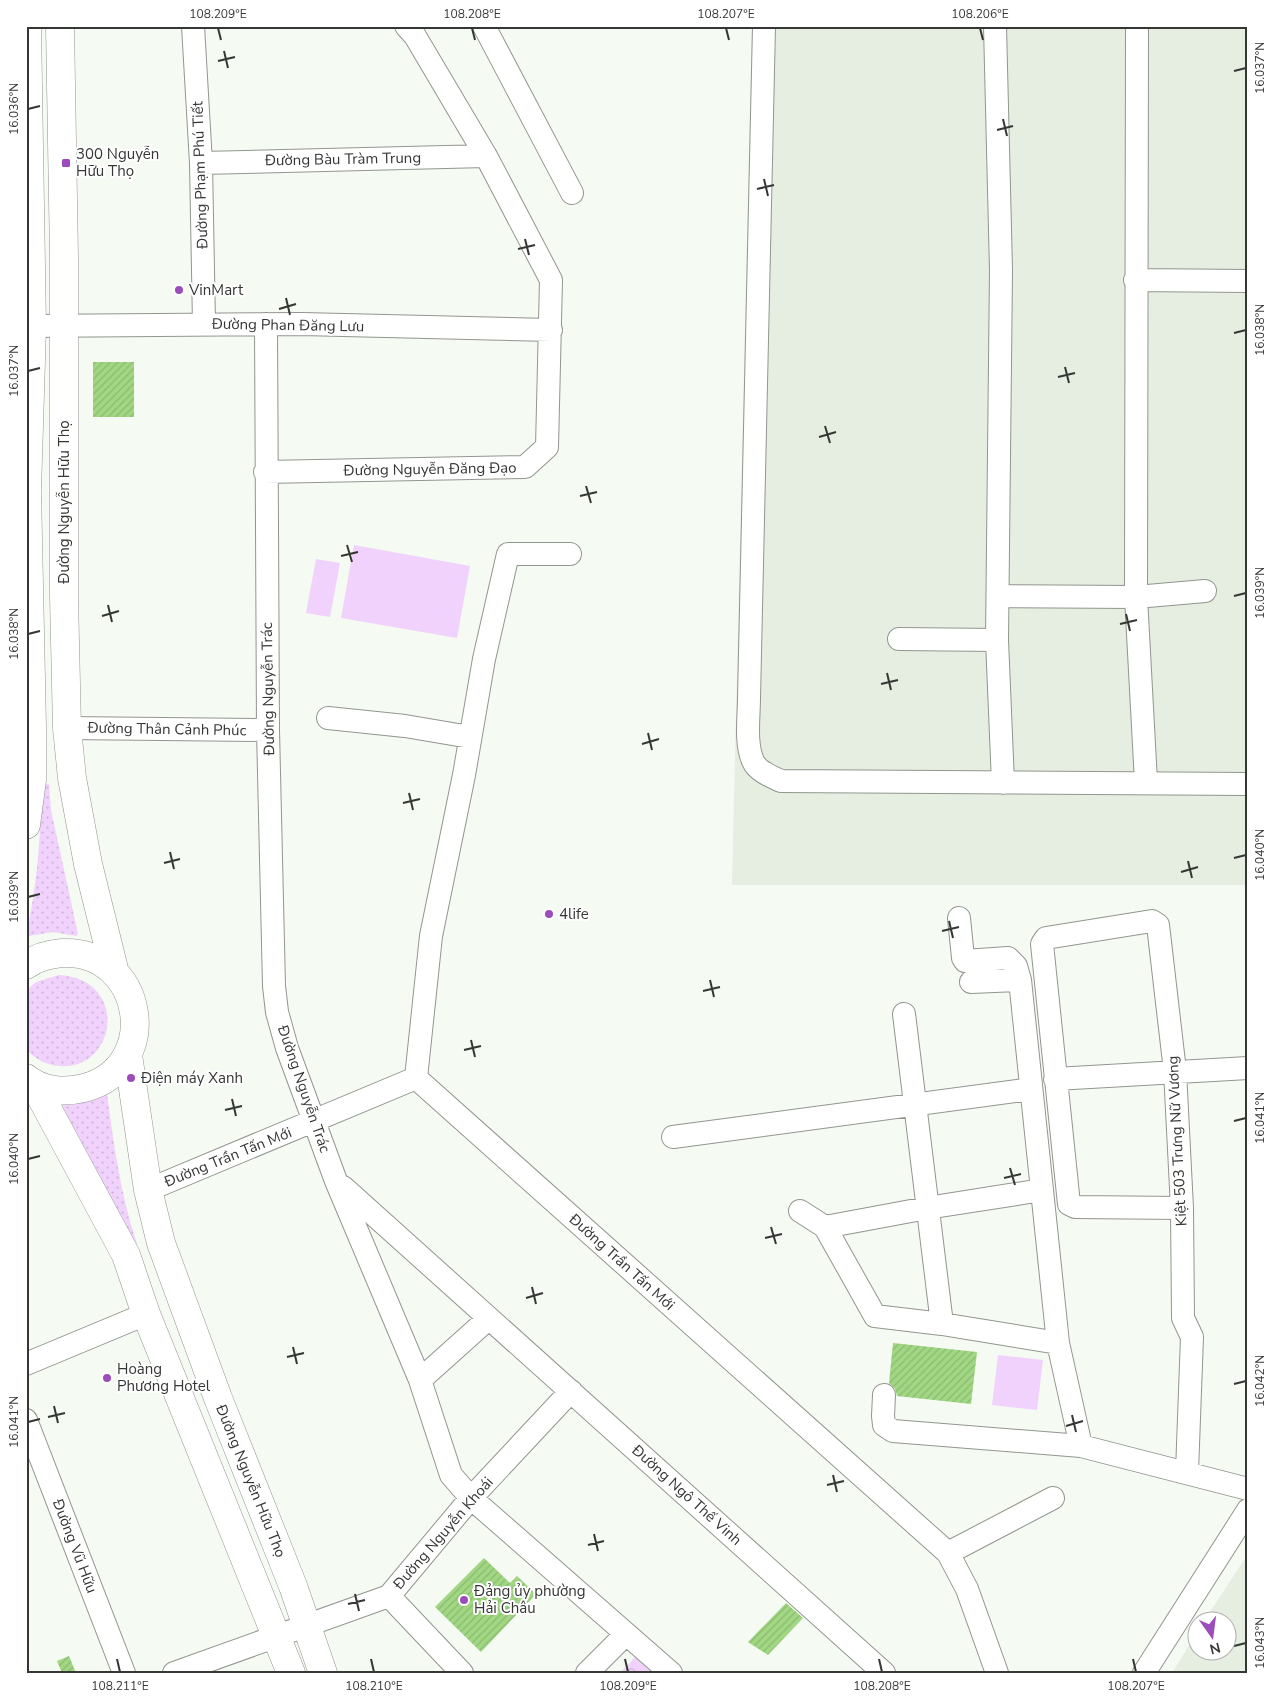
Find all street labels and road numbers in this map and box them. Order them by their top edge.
street label: Đường Phạm Phú Tiết [187,100,213,250]
street label: Đường Bàu Tràm Trung [264,148,421,170]
street label: Đường Phan Đăng Lưu [211,314,364,336]
street label: Đường Nguyễn Hữu Thọ [54,420,74,585]
street label: Đường Nguyễn Đăng Đạo [342,457,517,481]
street label: Đường Nguyễn Trác [257,622,279,757]
street label: Đường Thân Cảnh Phúc [86,718,247,740]
street label: Đường Nguyễn Trác [273,1022,335,1155]
street label: Kiệt 503 Trưng Nữ Vương [1163,1055,1191,1227]
street label: Đường Trần Tấn Mới [161,1122,295,1192]
street label: Đường Trần Tấn Mới [564,1209,679,1315]
street label: Đường Nguyễn Hữu Thọ [211,1401,291,1560]
street label: Đường Ngô Thế Vinh [627,1440,746,1550]
street label: Đường Nguyễn Khoái [388,1472,497,1594]
street label: Đường Vũ Hữu [48,1495,102,1596]

